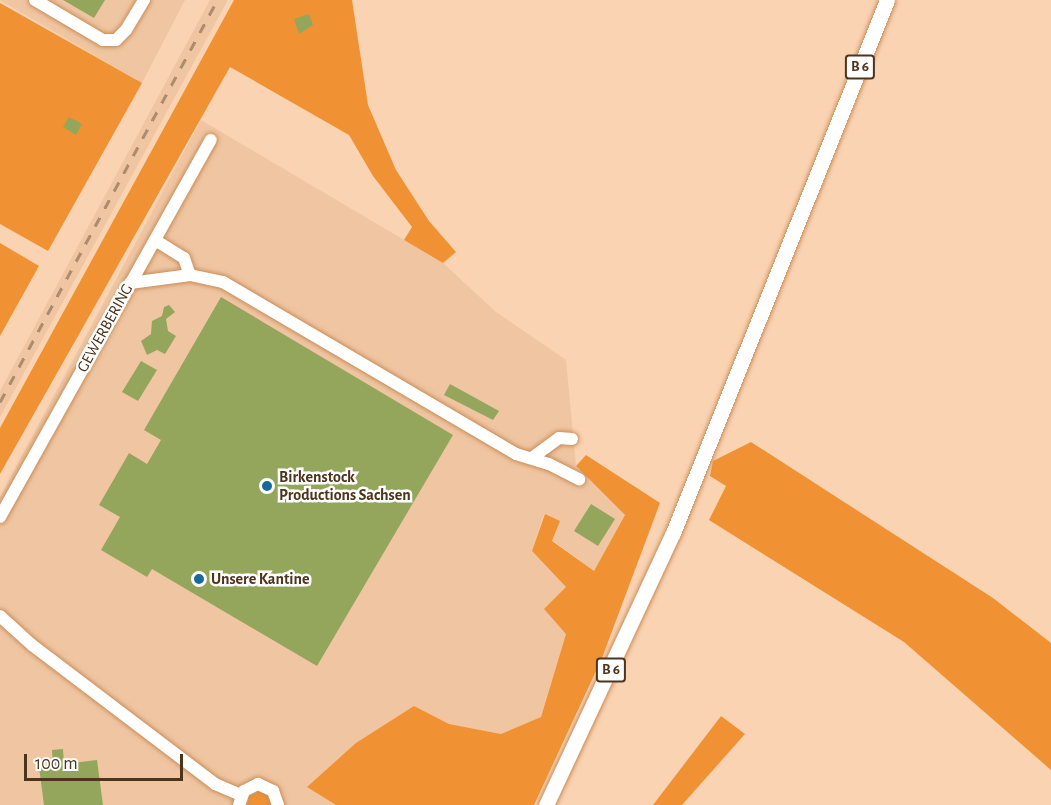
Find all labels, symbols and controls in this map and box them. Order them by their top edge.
road number: B 6 [844,55,876,79]
street label: GEWERBERING [73,281,137,375]
place label: Birkenstock Productions Sachsen [279,467,411,505]
marker: Birkenstock Productions Sachsen [260,479,274,493]
place label: Unsere Kantine [211,569,309,589]
marker: Unsere Kantine [192,572,206,586]
road number: B 6 [594,658,628,682]
scale bar [27,742,186,780]
text: 100 m [35,755,78,773]

